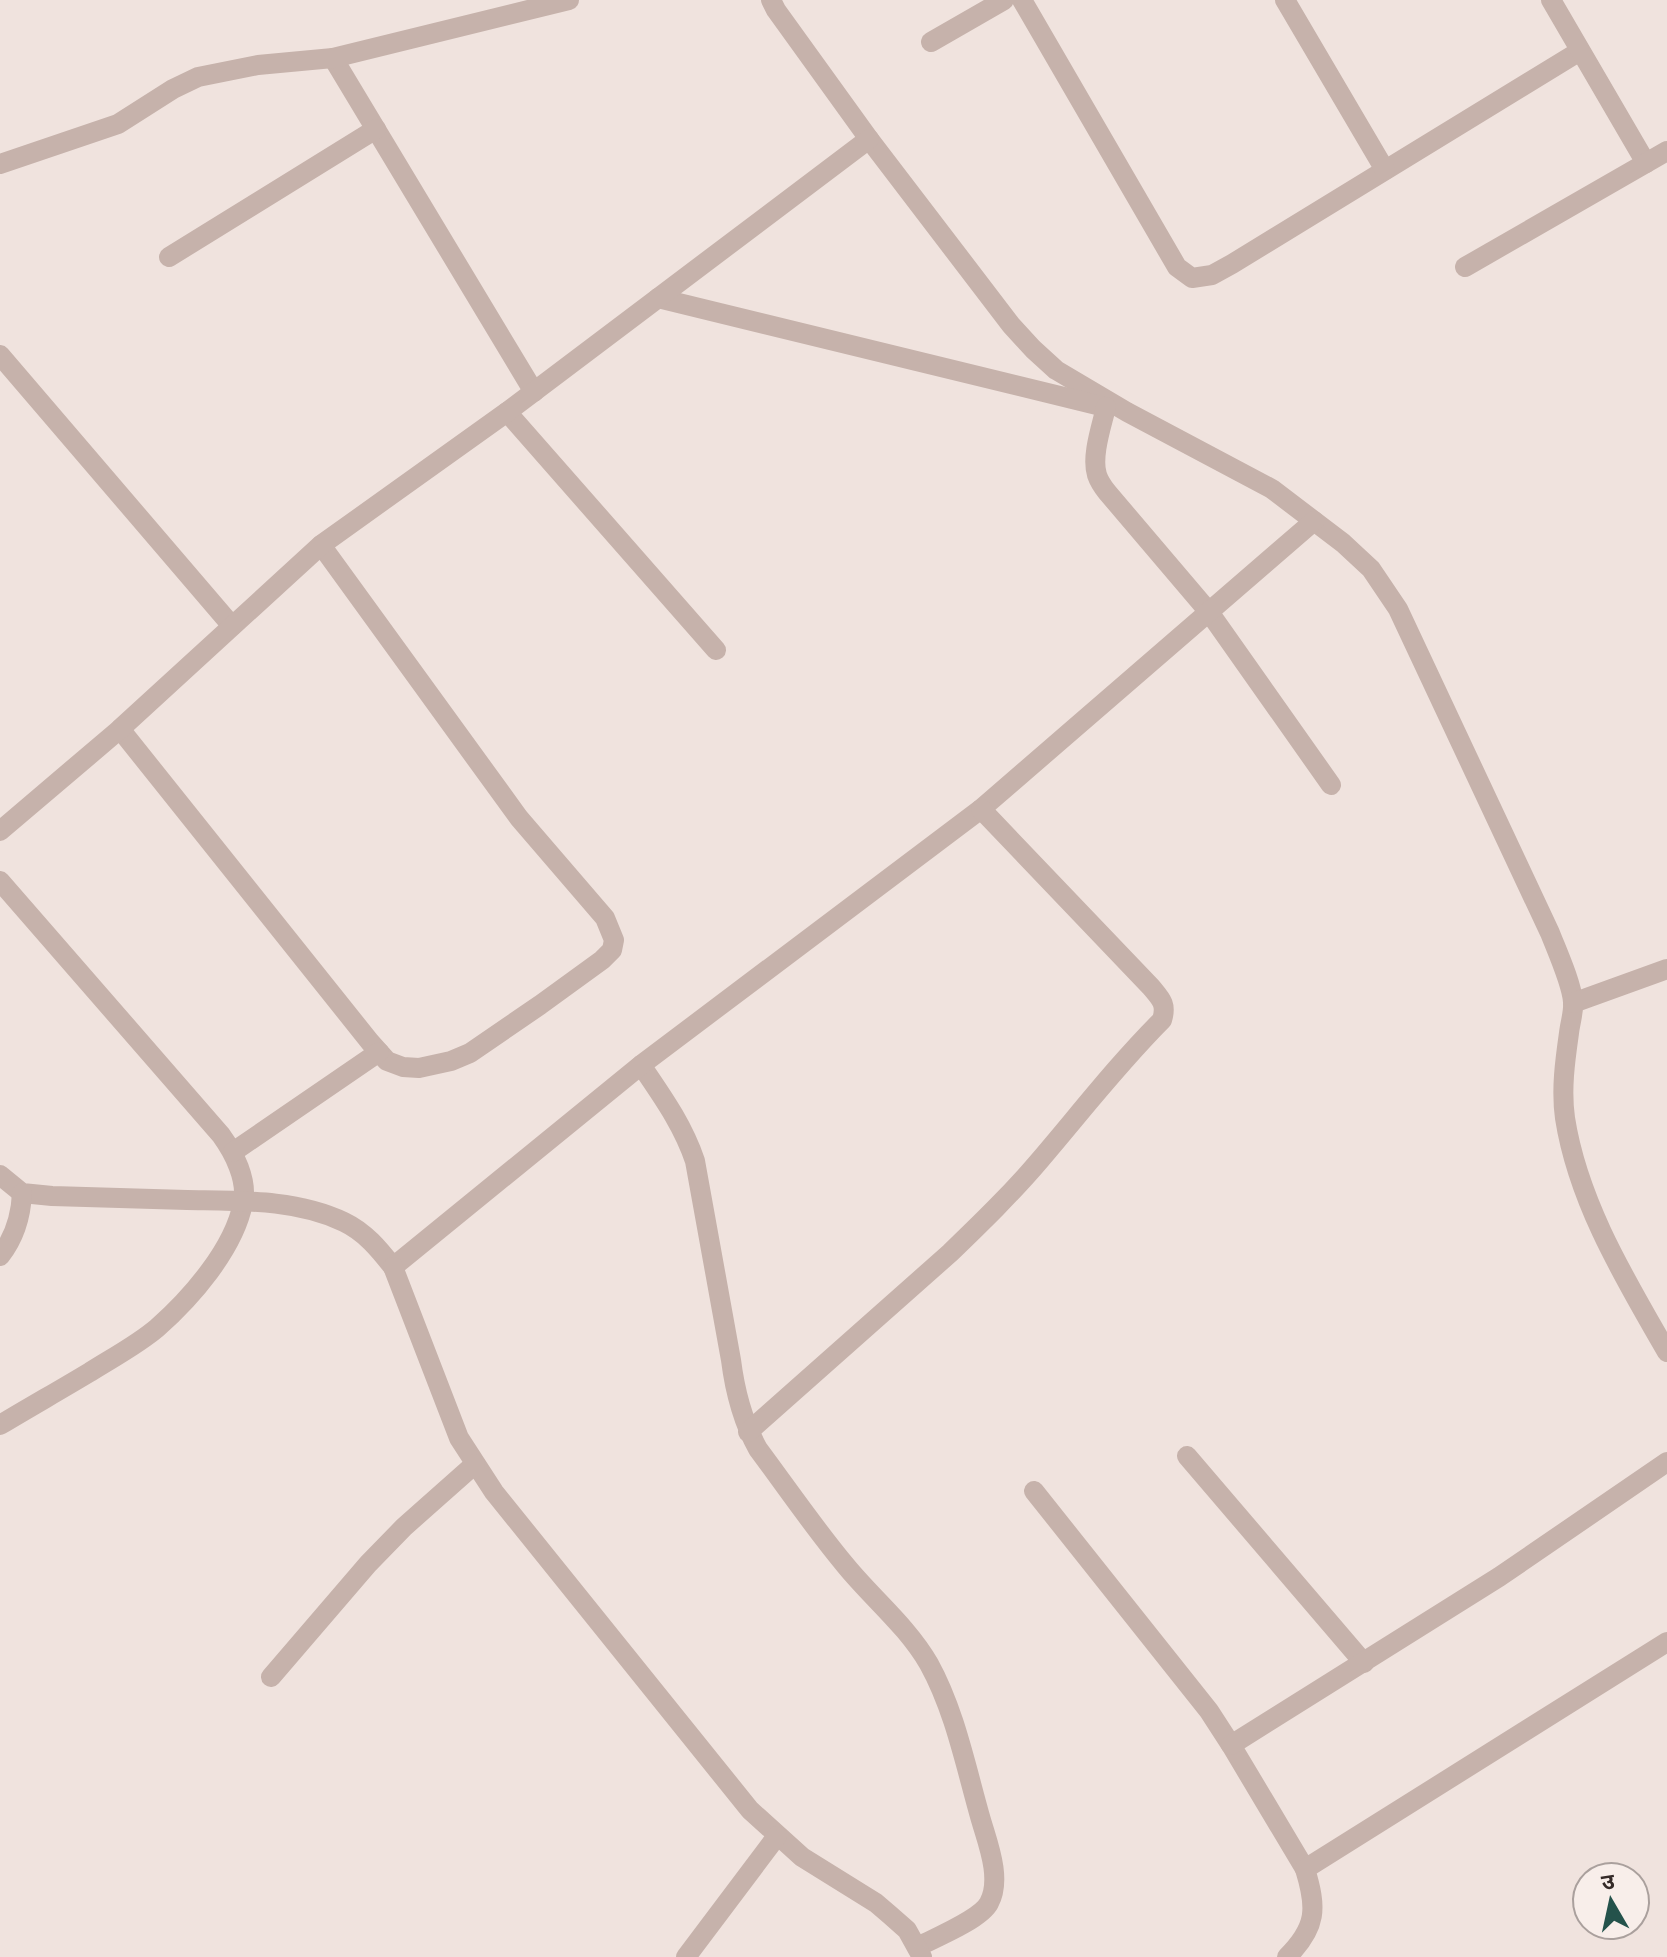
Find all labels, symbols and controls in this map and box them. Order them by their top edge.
north arrow [1571,1861,1651,1941]
text: उ [1599,1866,1618,1896]

